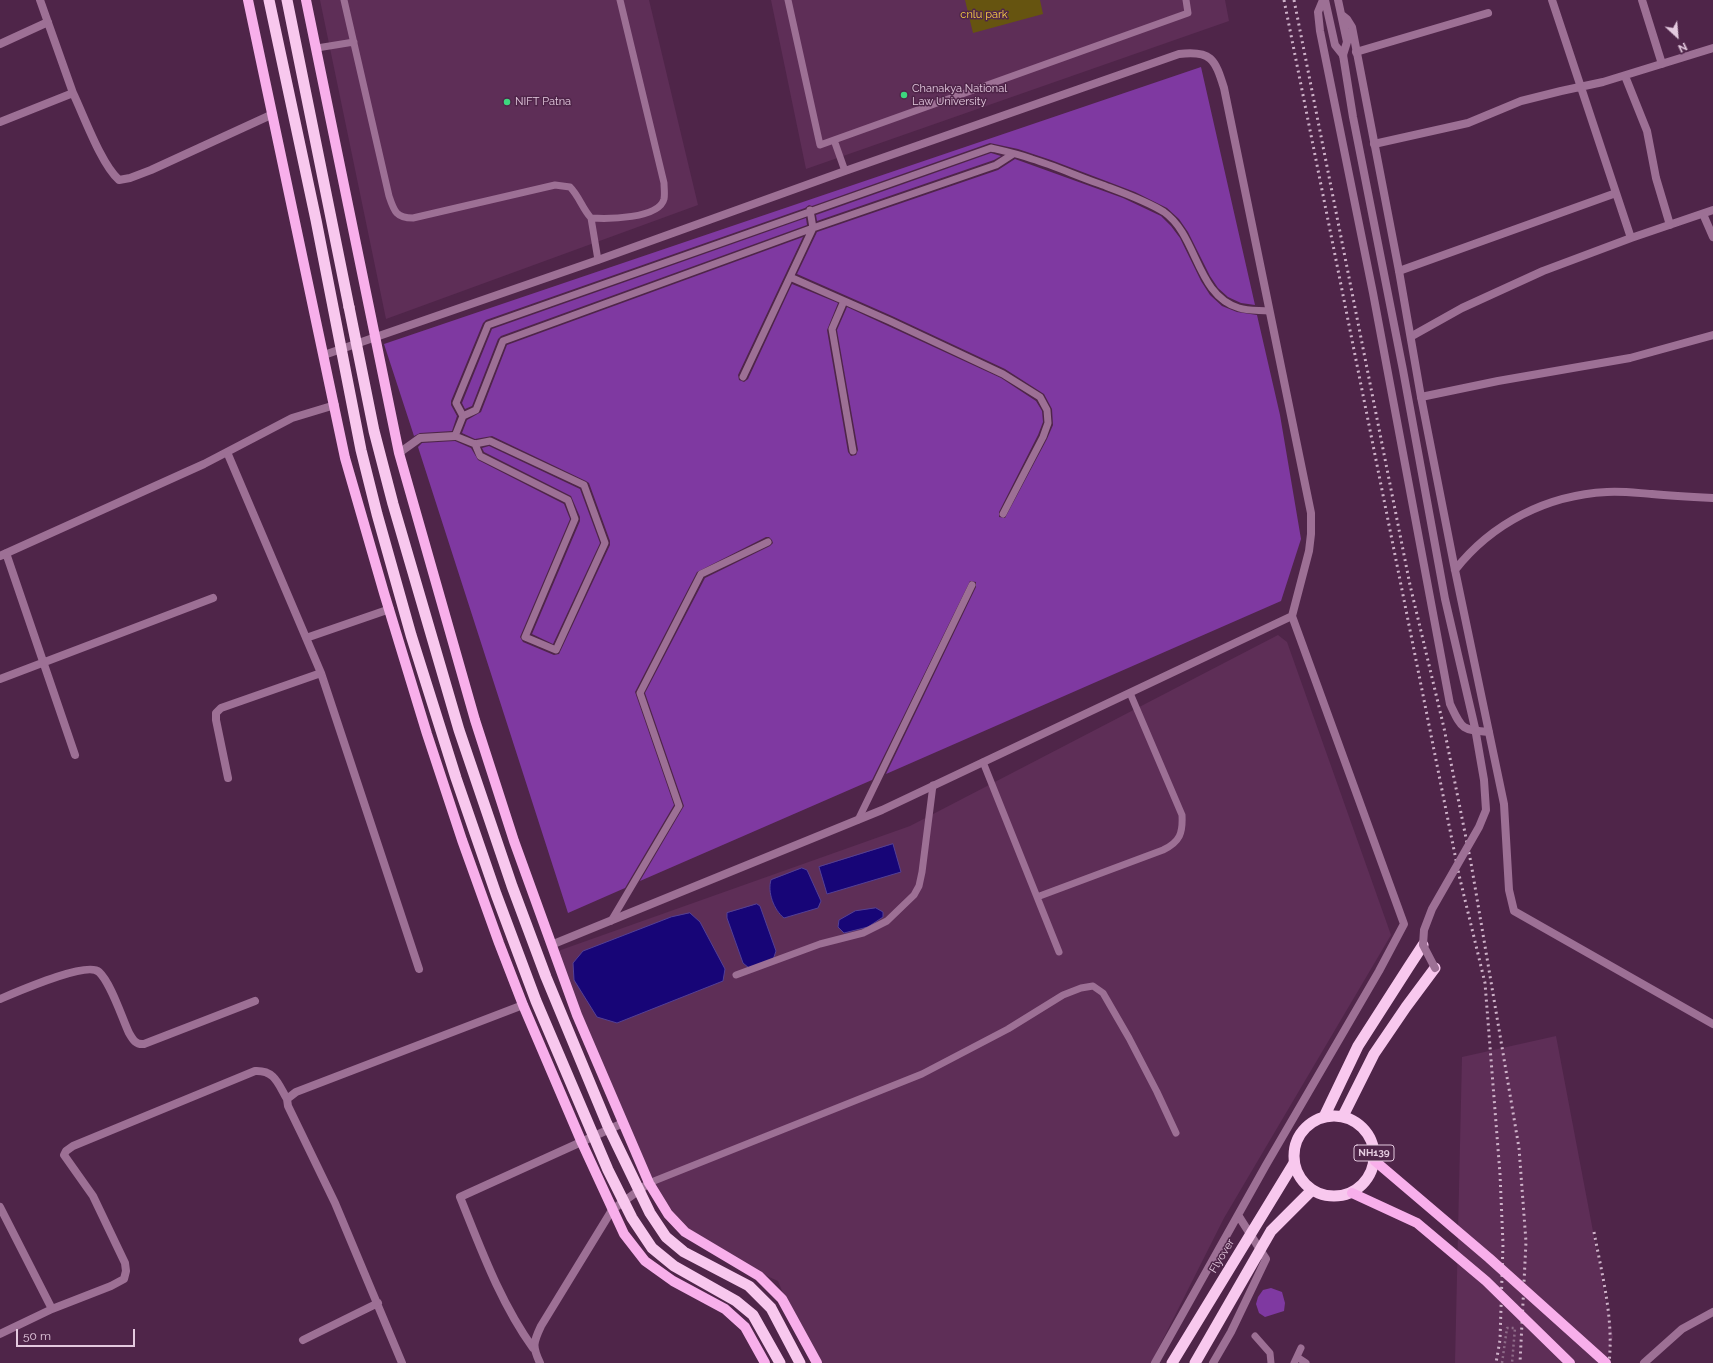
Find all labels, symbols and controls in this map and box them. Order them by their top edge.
park label: cnlu park [960,8,1008,22]
north arrow [1657,16,1697,56]
text: N [1676,40,1689,55]
place label: Chanakya National Law University [912,82,1007,108]
marker: Chanakya National Law University [899,90,909,100]
place label: NIFT Patna [515,95,571,109]
marker: NIFT Patna [502,97,512,107]
road number: NH139 [1354,1145,1394,1161]
street label: Flyover [1207,1237,1237,1275]
scale bar [18,1321,137,1347]
text: 50 m [23,1329,51,1343]

